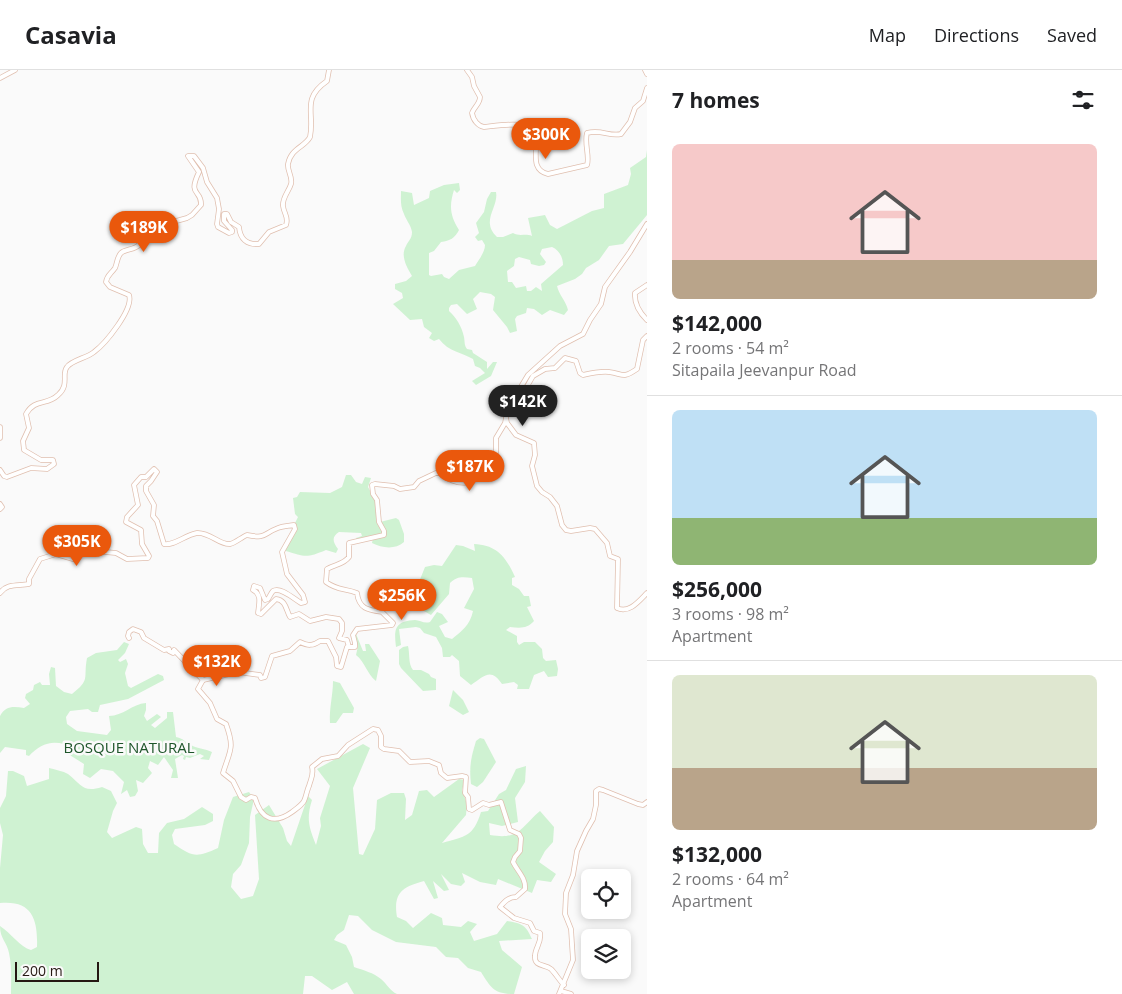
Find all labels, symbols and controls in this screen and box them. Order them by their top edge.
text: Casavia [25,18,117,51]
text: Map [869,23,906,47]
text: Directions [934,23,1019,47]
text: Saved [1047,23,1097,47]
text: 7 homes [672,86,760,114]
icon: filters [1069,86,1097,114]
pin: $300K [511,118,581,160]
text: $300K [522,123,570,145]
icon: home [840,177,930,267]
pin: $189K [109,210,179,253]
text: $189K [120,216,168,238]
text: $142,000 [672,309,762,337]
text: 2 rooms · 54 m² [672,337,789,359]
text: Sitapaila Jeevanpur Road [672,359,857,381]
pin: $142K [488,384,558,427]
text: $142K [499,390,547,412]
icon: home [840,442,930,532]
pin: $187K [435,450,505,492]
text: $187K [446,455,494,477]
pin: $305K [42,524,112,567]
text: $305K [53,530,101,552]
text: $256,000 [672,575,762,603]
pin: $256K [367,578,437,621]
text: $256K [378,584,426,606]
text: 3 rooms · 98 m² [672,603,789,625]
text: Apartment [672,625,752,647]
pin: $132K [182,644,252,687]
text: $132K [193,650,241,672]
icon: home [840,707,930,797]
park label: BOSQUE NATURAL [64,737,195,757]
text: $132,000 [672,840,762,868]
text: 2 rooms · 64 m² [672,868,789,890]
map controls [581,869,631,979]
button: locate [581,869,631,919]
text: Apartment [672,890,752,912]
button: layers [581,929,631,979]
scale bar [15,959,99,982]
text: 200 m [22,961,63,980]

